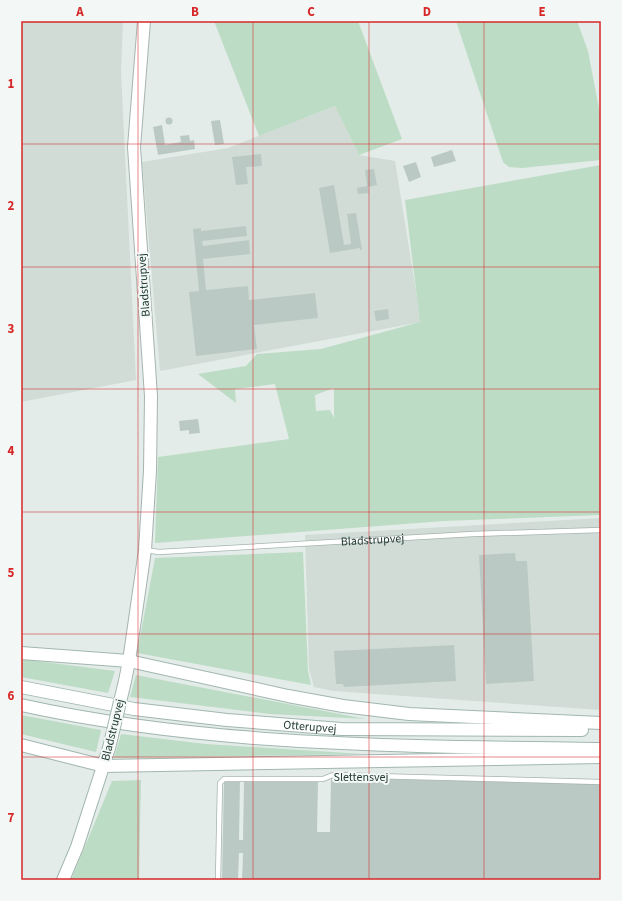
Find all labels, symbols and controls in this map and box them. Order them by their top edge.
text: A [75,3,84,21]
text: B [191,3,199,21]
text: C [307,3,315,21]
text: D [423,3,431,21]
text: E [538,3,546,21]
text: 1 [8,75,15,93]
text: 2 [8,197,15,215]
street label: Bladstrupvej [133,253,155,317]
text: 3 [8,320,15,338]
text: 4 [8,442,15,460]
street label: Bladstrupvej [340,529,405,550]
text: 5 [8,564,15,582]
text: 6 [8,687,15,705]
street label: Bladstrupvej [97,697,129,763]
street label: Otterupvej [283,716,337,737]
street label: Slettensvej [333,769,389,786]
text: 7 [8,809,15,827]

